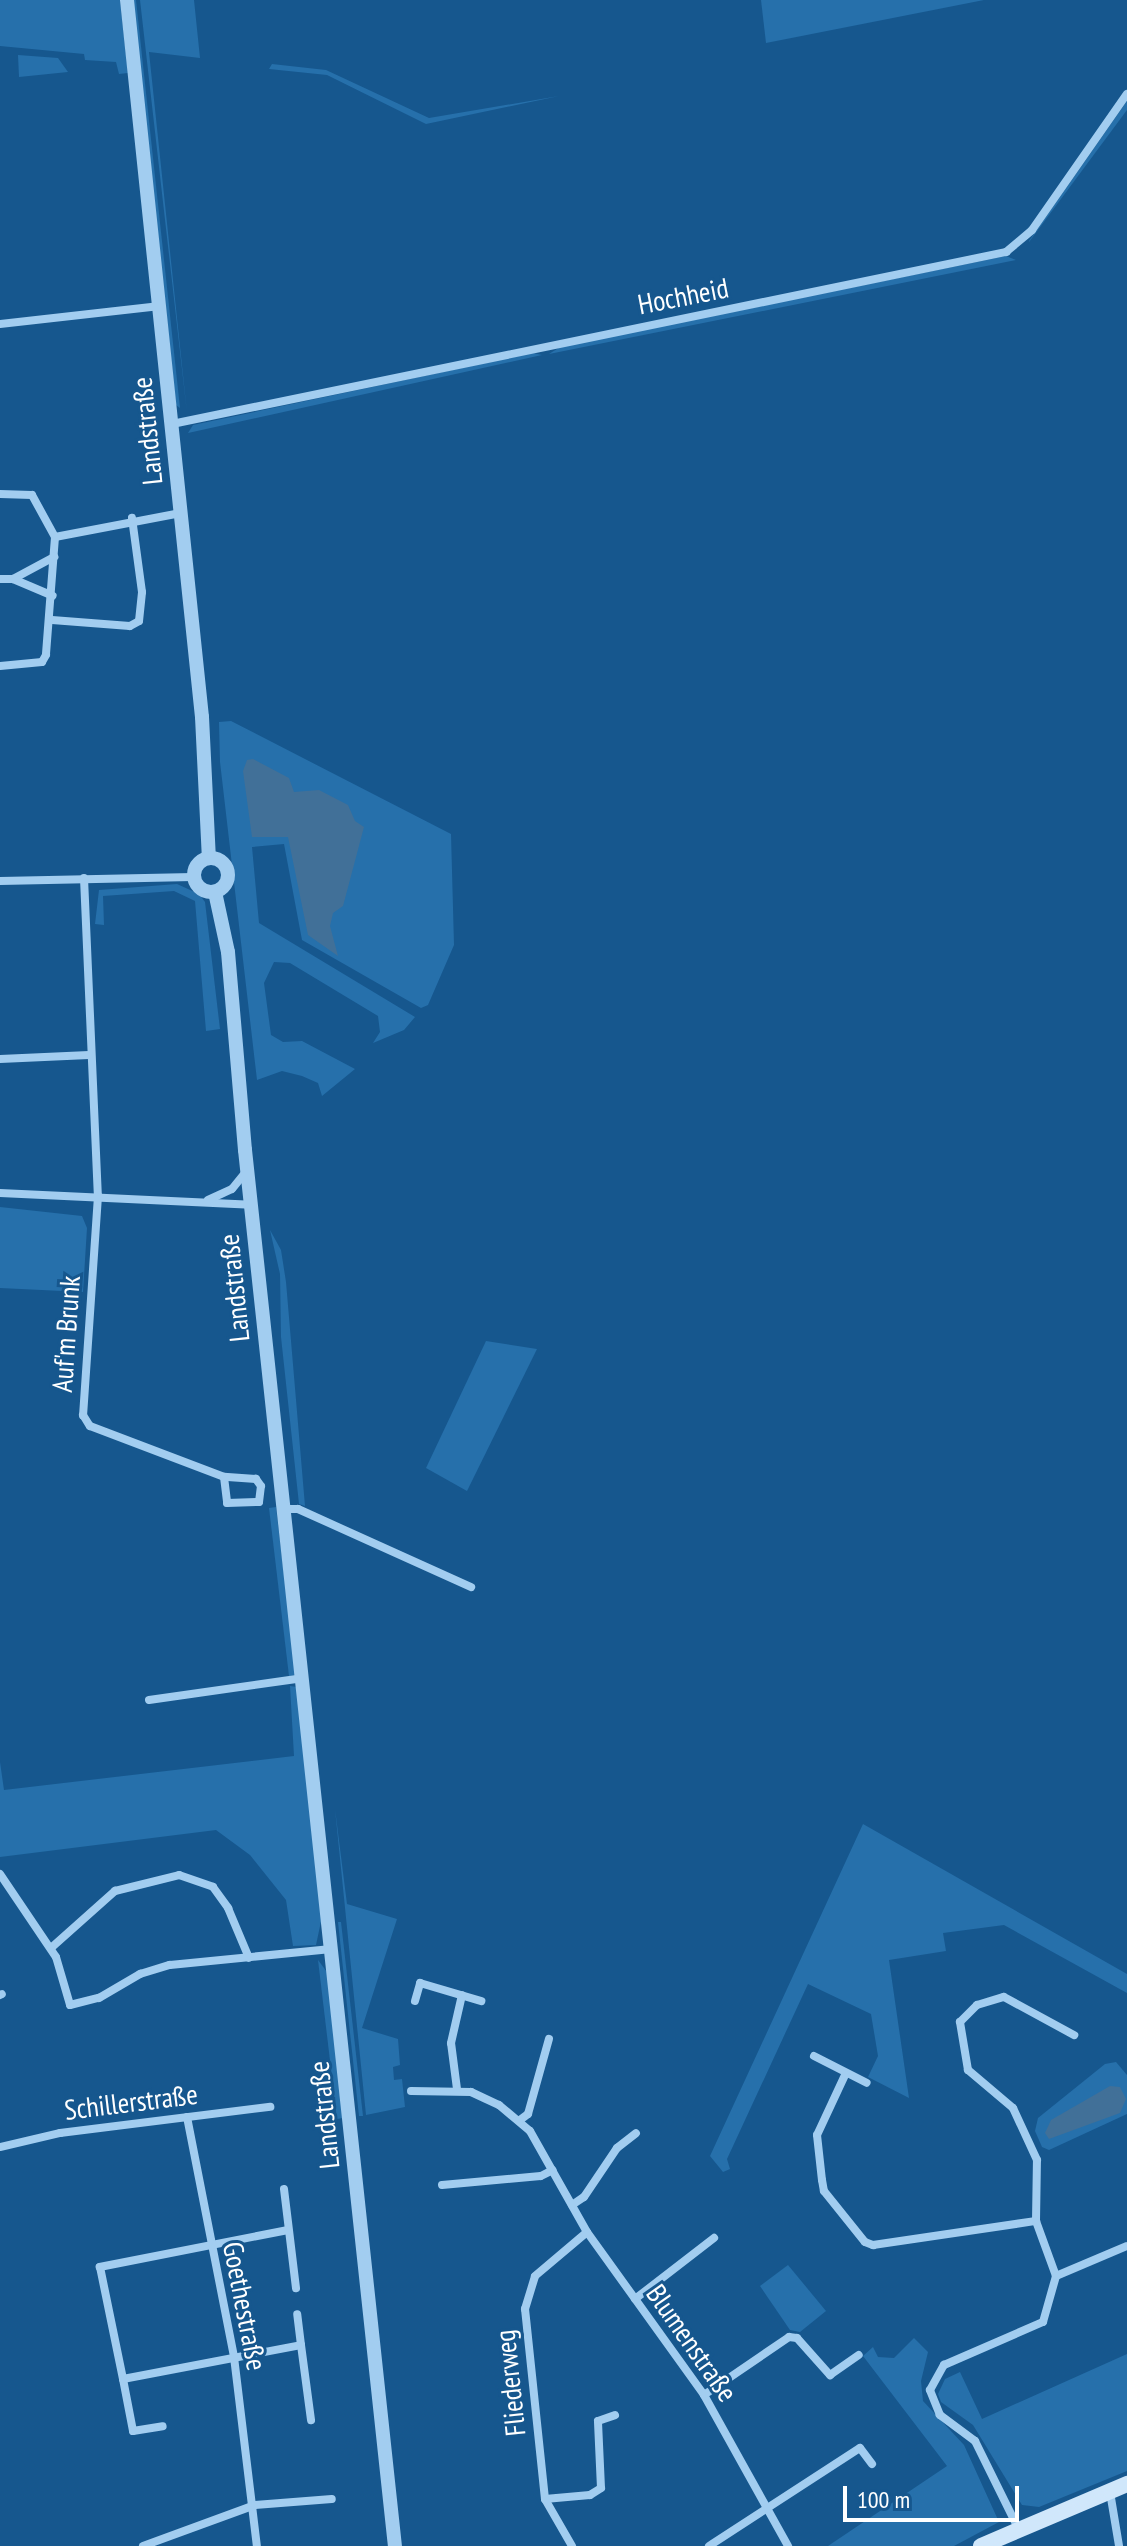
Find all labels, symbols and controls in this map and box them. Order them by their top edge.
street label: Hochheid [635,271,731,321]
street label: Landstraße [125,375,169,487]
street label: Landstraße [212,1232,256,1344]
street label: Auf'm Brunk [45,1275,87,1393]
street label: Landstraße [302,2059,346,2171]
street label: Schillerstraße [63,2077,199,2127]
street label: Goethestraße [216,2239,274,2373]
street label: Blumenstraße [639,2278,745,2408]
street label: Fliederweg [488,2328,532,2438]
scale bar [847,2470,1023,2520]
text: 100 m [857,2484,910,2515]

